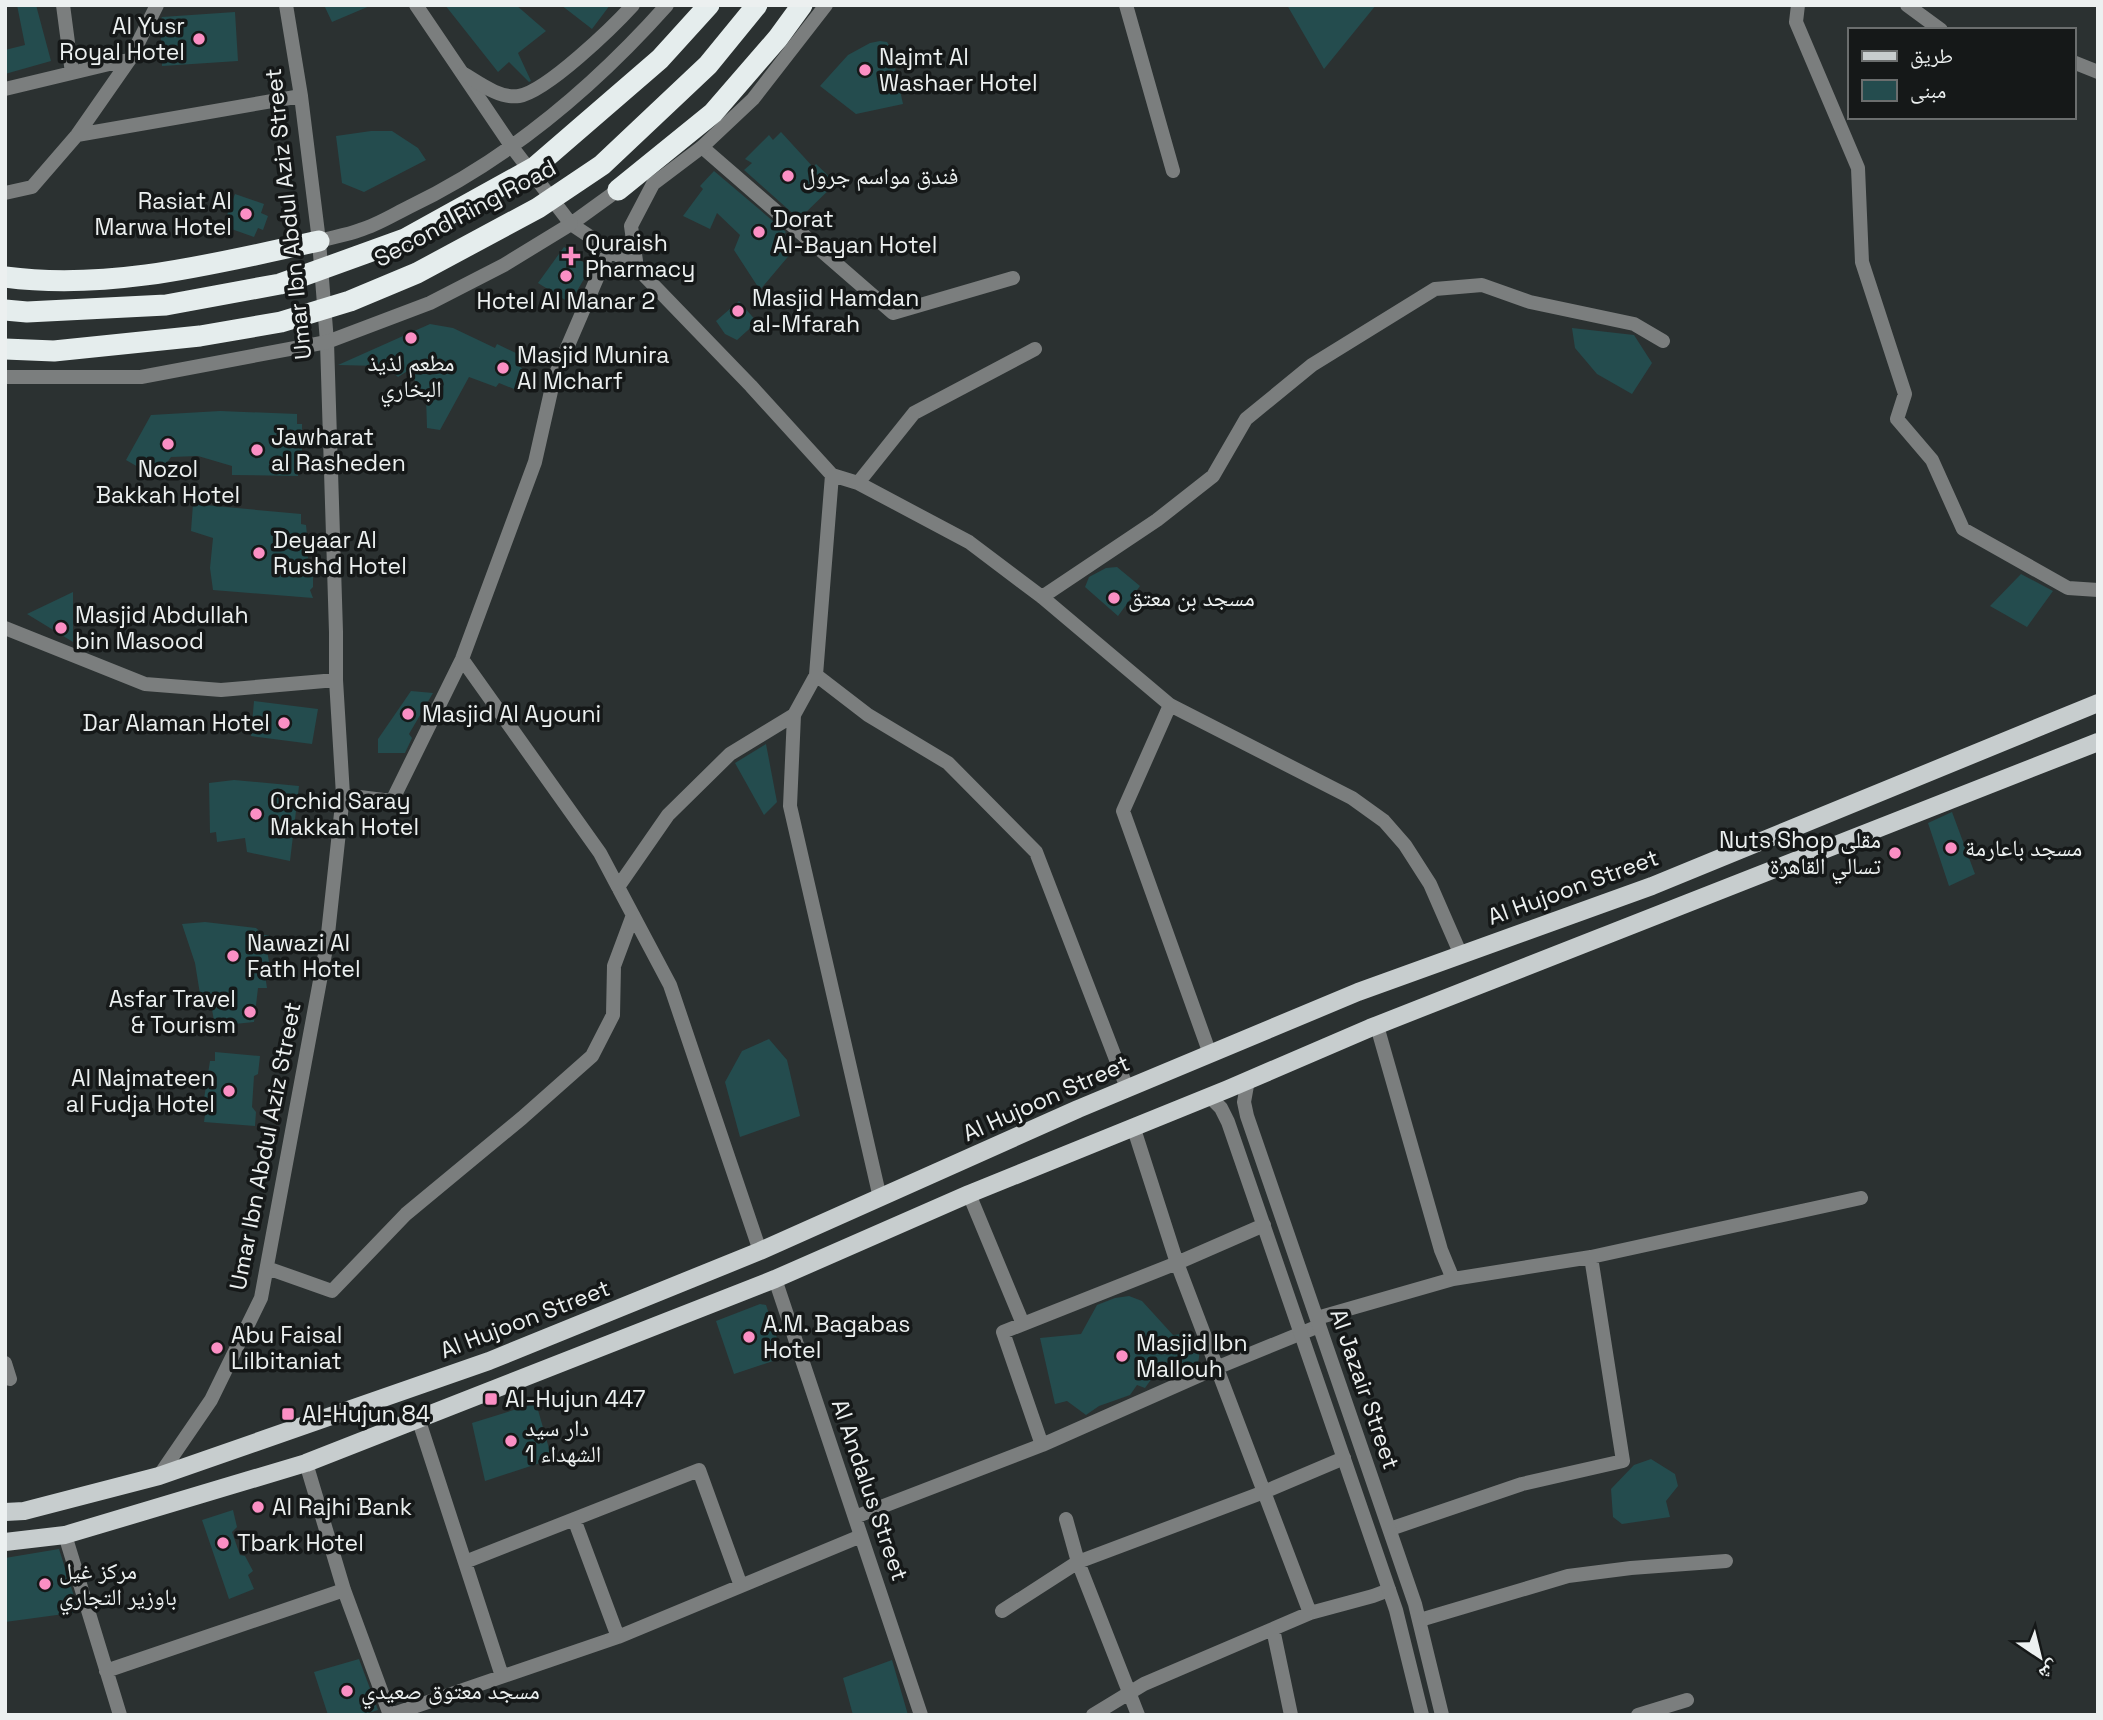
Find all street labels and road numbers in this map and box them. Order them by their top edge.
street label: Umar Ibn Abdul Aziz Street [258,67,318,361]
street label: Second Ring Road [369,152,561,274]
street label: Al Hujoon Street [1483,842,1663,932]
street label: Umar Ibn Abdul Aziz Street [222,999,308,1293]
street label: Al Hujoon Street [958,1048,1134,1148]
street label: Al Hujoon Street [436,1273,614,1365]
street label: Al Jazair Street [1323,1305,1407,1473]
street label: Al Andalus Street [825,1395,915,1585]

